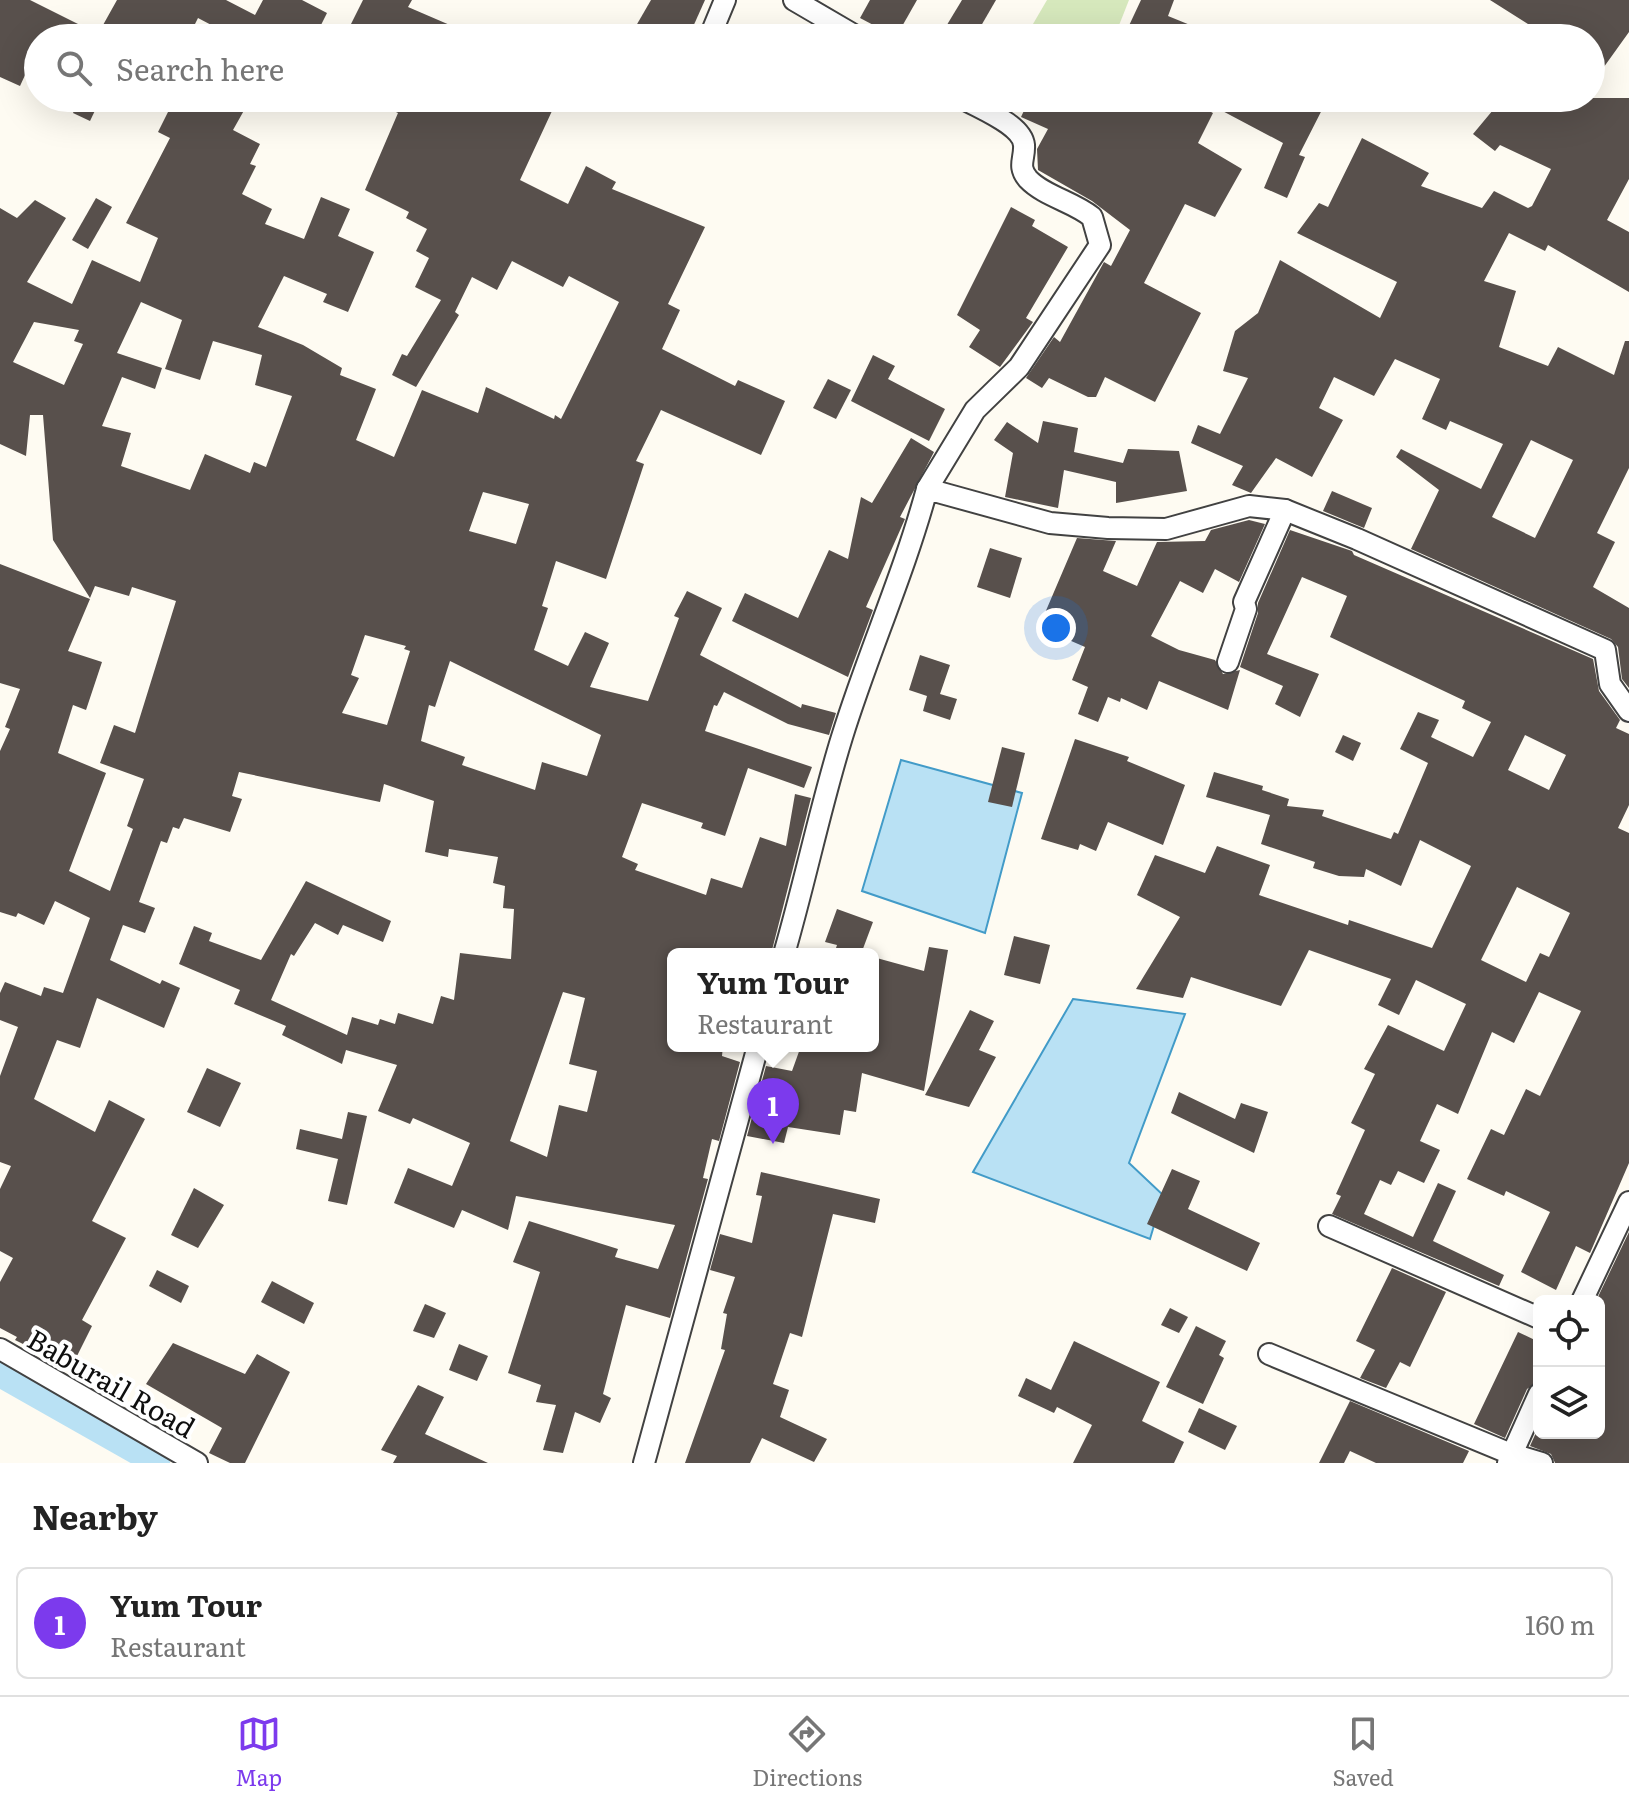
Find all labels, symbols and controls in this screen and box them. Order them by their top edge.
search box [24,24,1605,112]
icon: search [52,46,96,90]
text: Search here [116,46,284,90]
your location [1036,608,1076,648]
popup [667,948,879,1052]
text: Yum Tour [697,959,849,1003]
text: Restaurant [697,1003,833,1042]
pin: 1 [747,1078,799,1144]
map controls [1533,1295,1605,1439]
button: locate [1533,1295,1605,1367]
street label: Baburail Road [20,1317,204,1447]
button: layers [1533,1367,1605,1439]
text: Nearby [32,1490,158,1540]
text: Yum Tour [110,1582,262,1626]
text: 1 [55,1604,65,1643]
text: 160 m [1525,1604,1595,1643]
text: Restaurant [110,1626,246,1665]
tab: Map [235,1712,282,1793]
tab: Directions [752,1712,862,1793]
tab: Saved [1333,1712,1394,1793]

